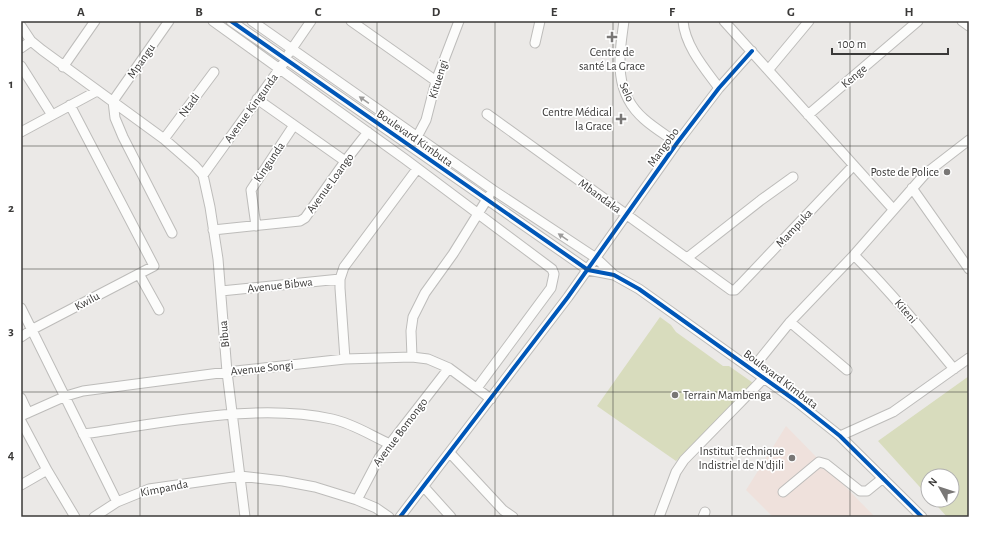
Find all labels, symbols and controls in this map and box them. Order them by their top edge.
text: A [77,6,85,19]
text: B [195,6,203,19]
text: C [315,6,322,19]
text: D [432,6,441,19]
text: E [551,6,558,19]
text: F [669,6,676,19]
text: G [787,6,795,19]
text: H [904,6,914,19]
scale bar [832,30,948,56]
marker: Centre de santé La Grace [606,31,618,43]
text: 100 m [838,38,866,50]
street label: Mpangu [125,42,157,80]
place label: Centre de santé La Grace [579,46,645,72]
street label: Kituengi [426,58,450,100]
street label: Kenge [839,62,869,90]
street label: Avenue Kingunda [222,71,280,145]
text: 1 [9,78,13,91]
street label: Selo [617,81,637,104]
street label: Ntadi [176,91,202,119]
one-way arrow [358,96,369,104]
place label: Centre Médical la Grace [542,106,612,132]
street label: Boulevard Kimbuta [375,107,456,169]
marker: Centre Médical la Grace [615,113,627,125]
street label: Mangobo [645,125,681,169]
street label: Kingunda [251,139,287,184]
street label: Avenue Loango [304,151,356,215]
place label: Poste de Police [870,166,939,178]
marker: Poste de Police [942,167,952,177]
street label: Mbandaka [576,177,624,216]
text: 2 [8,202,14,215]
street label: Mampuka [773,206,815,249]
one-way arrow [558,233,568,241]
street label: Avenue Bibwa [247,276,314,294]
street label: Kwilu [73,290,101,312]
street label: Kiteni [892,297,920,325]
street label: Bibua [217,319,231,348]
text: 3 [8,325,14,338]
street label: Boulevard Kimbuta [741,347,821,411]
street label: Avenue Songi [230,359,294,377]
place label: Terrain Mambenga [683,389,772,401]
marker: Terrain Mambenga [670,390,680,400]
street label: Avenue Bomongo [370,395,430,468]
place label: Institut Technique Indistriel de N'djili [698,445,784,472]
text: 4 [8,449,15,462]
marker: Institut Technique Indistriel de N'djili [787,453,797,463]
north arrow [920,468,960,508]
text: N [926,476,939,488]
street label: Kimpanda [139,477,189,499]

